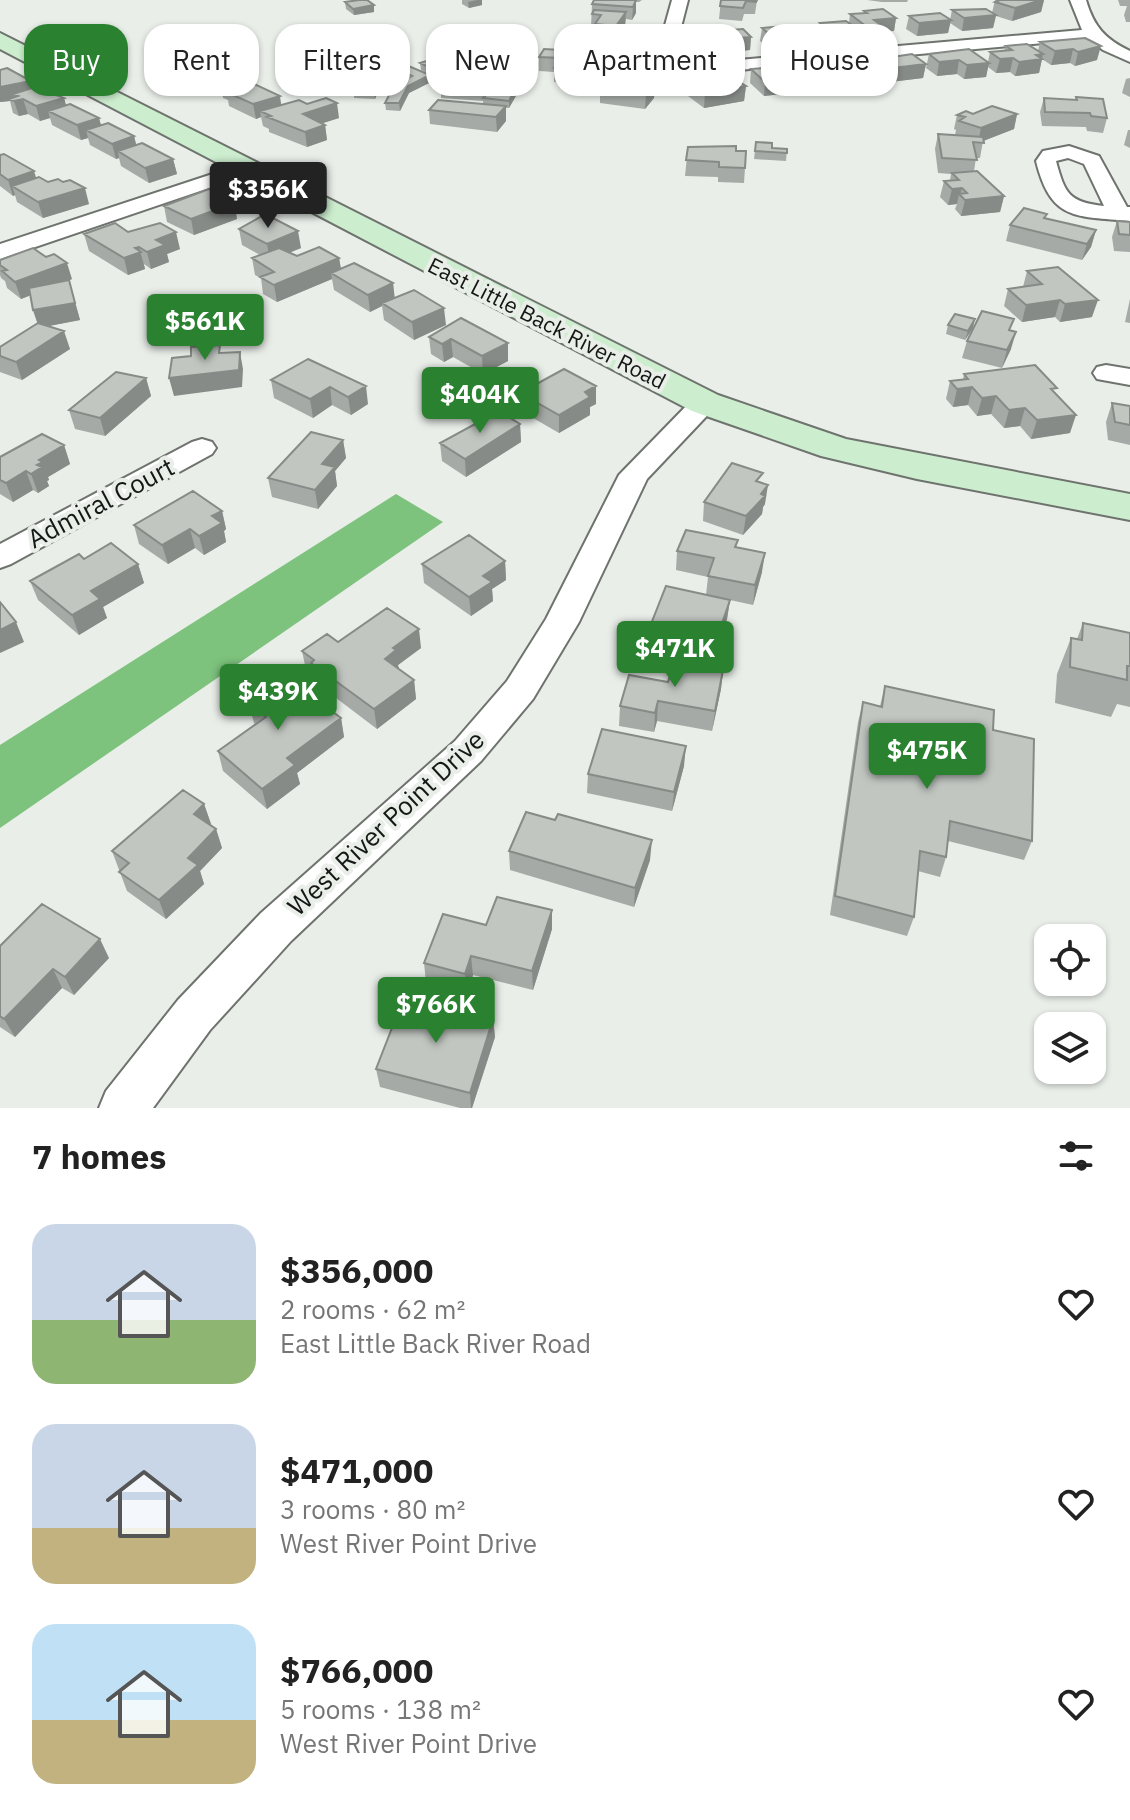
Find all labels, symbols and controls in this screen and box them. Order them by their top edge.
chip: Buy [24,24,128,96]
chip: Rent [144,24,259,96]
chip: Filters [275,24,410,96]
chip: New [426,24,538,96]
chip: Apartment [554,24,745,96]
chip: House [761,24,898,96]
pin: $356K [212,162,324,230]
text: $356K [228,171,308,205]
street label: East Little Back River Road [423,250,671,395]
pin: $561K [149,294,261,362]
text: $561K [165,303,245,337]
pin: $404K [424,367,536,435]
text: $404K [440,376,520,410]
street label: Admiral Court [21,449,180,555]
pin: $471K [619,621,731,689]
text: $471K [635,630,715,664]
pin: $439K [222,664,334,732]
text: $439K [238,673,318,707]
street label: West River Point Drive [280,722,491,922]
pin: $475K [871,723,983,791]
text: $475K [887,732,967,766]
map controls [1034,924,1106,1084]
button: locate [1034,924,1106,996]
pin: $766K [380,977,492,1045]
text: $766K [396,986,476,1020]
button: layers [1034,1012,1106,1084]
text: 7 homes [32,1134,167,1178]
icon: filters [1054,1134,1098,1178]
text: $356,000 [280,1248,433,1292]
icon: home [96,1256,192,1352]
icon: heart [1054,1282,1098,1326]
text: 2 rooms · 62 m² [280,1292,465,1326]
text: East Little Back River Road [280,1326,591,1360]
text: $471,000 [280,1448,433,1492]
icon: home [96,1456,192,1552]
icon: heart [1054,1482,1098,1526]
text: 3 rooms · 80 m² [280,1492,465,1526]
text: West River Point Drive [280,1526,537,1560]
text: $766,000 [280,1648,433,1692]
icon: home [96,1656,192,1752]
icon: heart [1054,1682,1098,1726]
text: 5 rooms · 138 m² [280,1692,481,1726]
text: West River Point Drive [280,1726,537,1760]

